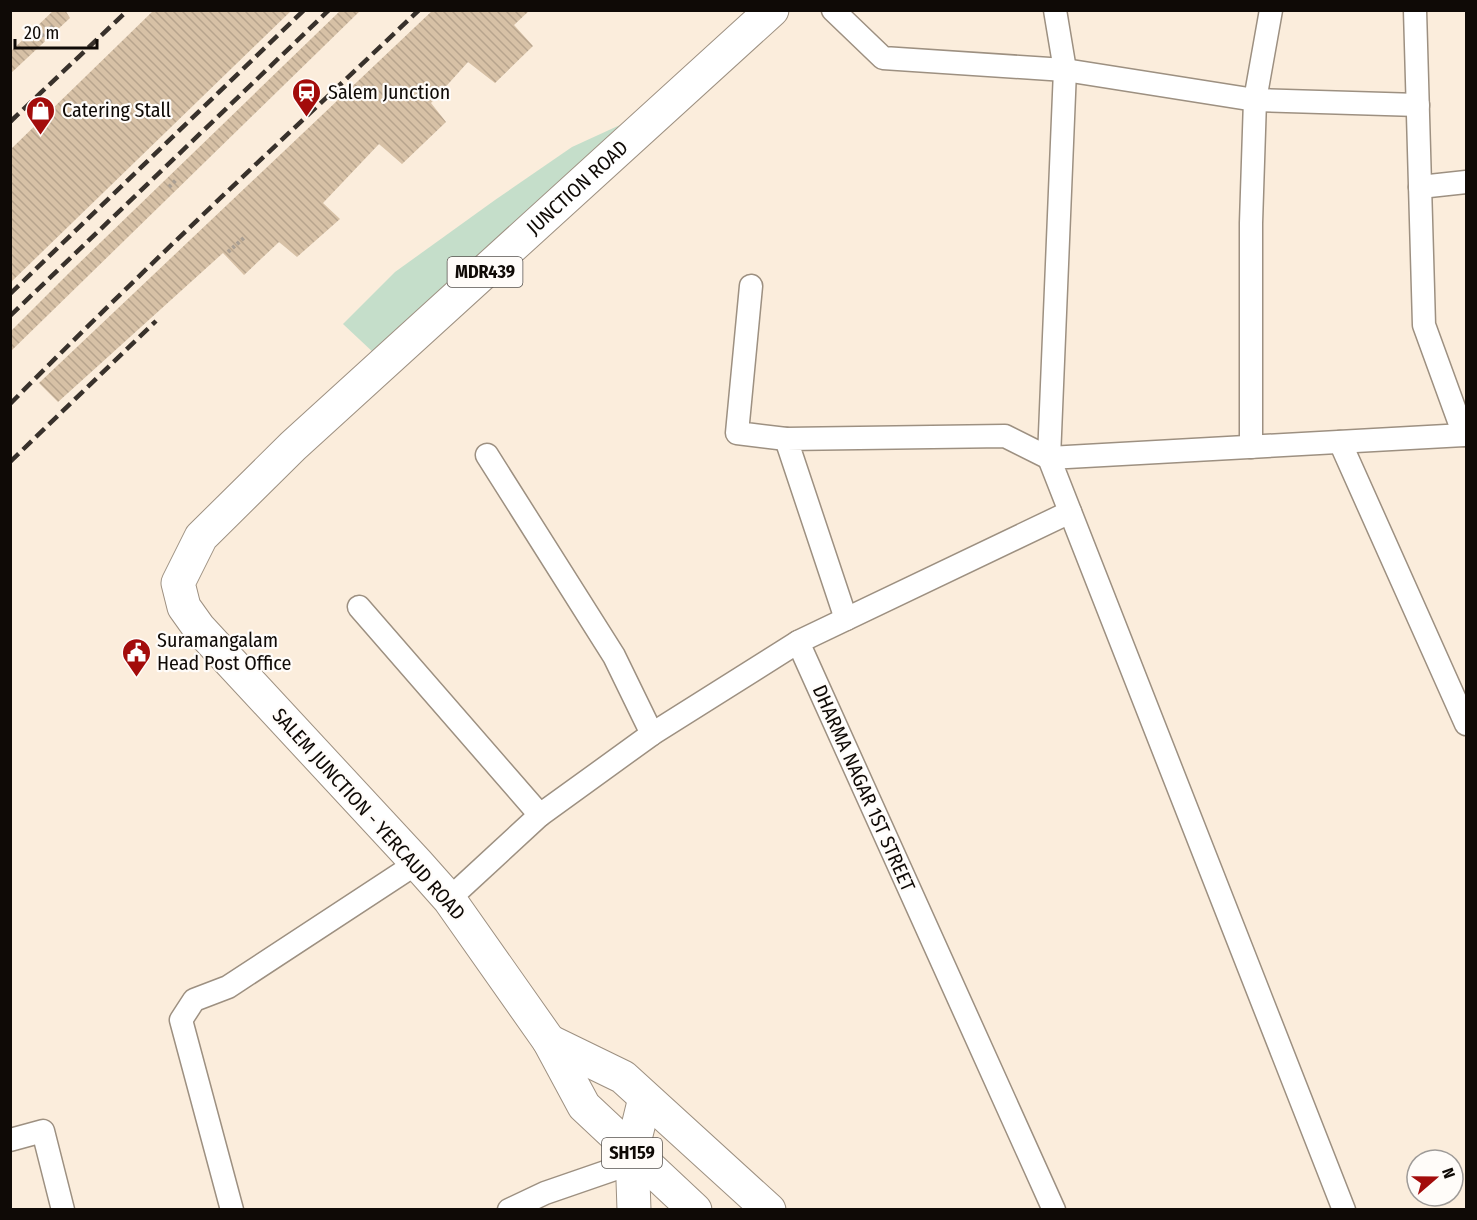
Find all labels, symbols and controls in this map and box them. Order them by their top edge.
scale bar [15,12,98,50]
text: 20 m [24,22,59,44]
station icon: Salem Junction [291,76,323,118]
place label: Salem Junction [328,80,450,104]
shop icon: Catering Stall [25,94,57,136]
place label: Catering Stall [62,98,171,122]
street label: JUNCTION ROAD [522,135,633,239]
road number: MDR439 [448,257,522,287]
place label: Suramangalam Head Post Office [157,628,291,675]
public building icon: Suramangalam Head Post Office [120,636,152,678]
street label: DHARMA NAGAR 1ST STREET [808,681,921,896]
street label: SALEM JUNCTION - YERCAUD ROAD [268,703,470,925]
road number: SH159 [602,1138,662,1168]
north arrow [1405,1148,1465,1208]
text: N [1438,1165,1459,1181]

